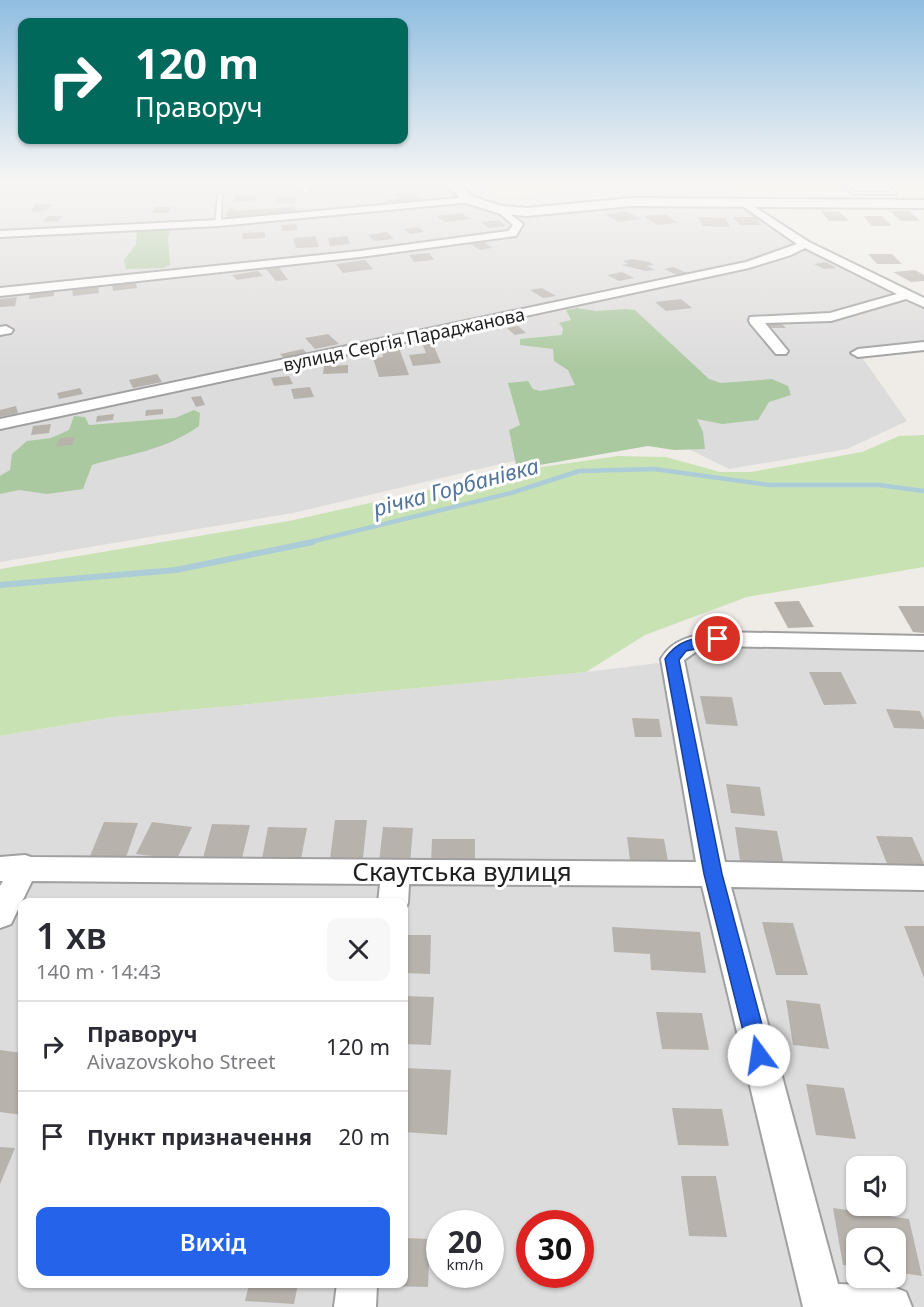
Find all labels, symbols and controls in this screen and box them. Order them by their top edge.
text: 120 m [135,34,259,91]
icon: right [36,42,114,120]
text: Праворуч [135,88,263,125]
street label: вулиця Сергія Параджанова [281,302,527,376]
water label: річка Горбанівка [369,449,542,523]
pin [692,613,743,664]
icon: arrive [701,622,734,655]
street label: Скаутська вулиця [352,853,572,889]
text: 1 хв [36,911,107,960]
button: close [327,918,390,981]
text: 140 m · 14:43 [36,958,161,985]
text: Праворуч [87,1018,198,1048]
position arrow [727,1023,791,1087]
icon: right [36,1030,69,1063]
text: 120 m [326,1031,390,1061]
text: Aivazovskoho Street [87,1048,275,1075]
icon: arrive [36,1120,69,1153]
text: Пункт призначення [87,1121,312,1151]
text: 20 m [339,1121,390,1151]
map controls [846,1156,906,1288]
button: sound [846,1156,906,1216]
button: Вихід [36,1207,390,1276]
speed limit sign: 30 [516,1210,594,1288]
text: 20 [448,1221,482,1262]
button: search [846,1228,906,1288]
text: km/h [447,1254,483,1274]

